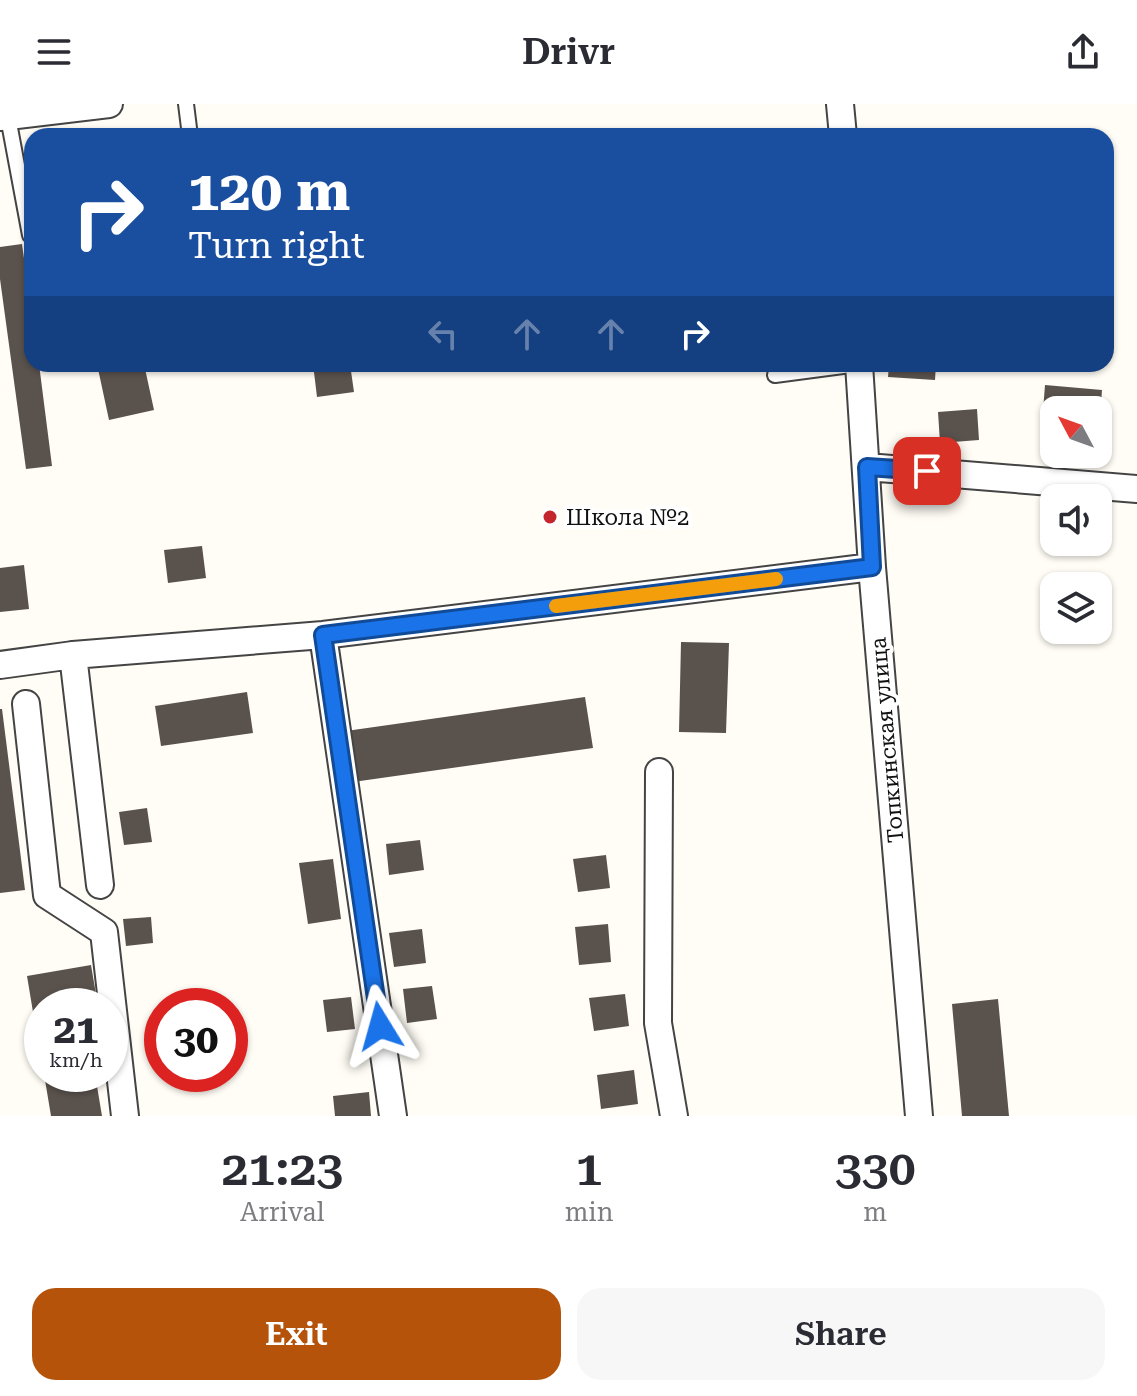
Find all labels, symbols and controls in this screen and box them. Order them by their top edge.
icon: menu [32,30,76,74]
icon: share [1061,30,1105,74]
text: Drivr [522,31,615,73]
text: 120 m [188,158,350,224]
icon: right [56,160,160,264]
text: Turn right [188,225,365,267]
icon: left [421,312,465,356]
icon: ahead [505,312,549,356]
icon: ahead [589,312,633,356]
icon: right [673,312,717,356]
north arrow [1040,396,1112,468]
map controls [1040,396,1112,644]
pin [893,437,961,505]
icon: arrive [905,449,949,493]
button: sound [1040,484,1112,556]
place label: Школа №2 [566,505,689,530]
marker: Школа №2 [541,508,559,526]
button: layers [1040,572,1112,644]
street label: Топкинская улица [866,636,908,844]
position arrow [338,984,422,1068]
speed limit sign: 30 [144,988,248,1092]
text: 21 [54,1006,98,1053]
text: km/h [49,1048,103,1072]
text: 21:23 [221,1141,343,1197]
text: 1 [576,1141,602,1197]
text: 330 [835,1141,916,1197]
text: Arrival [240,1197,325,1227]
text: min [565,1197,613,1227]
text: m [863,1197,887,1227]
button: Exit [32,1288,561,1380]
button: Share [577,1288,1105,1380]

